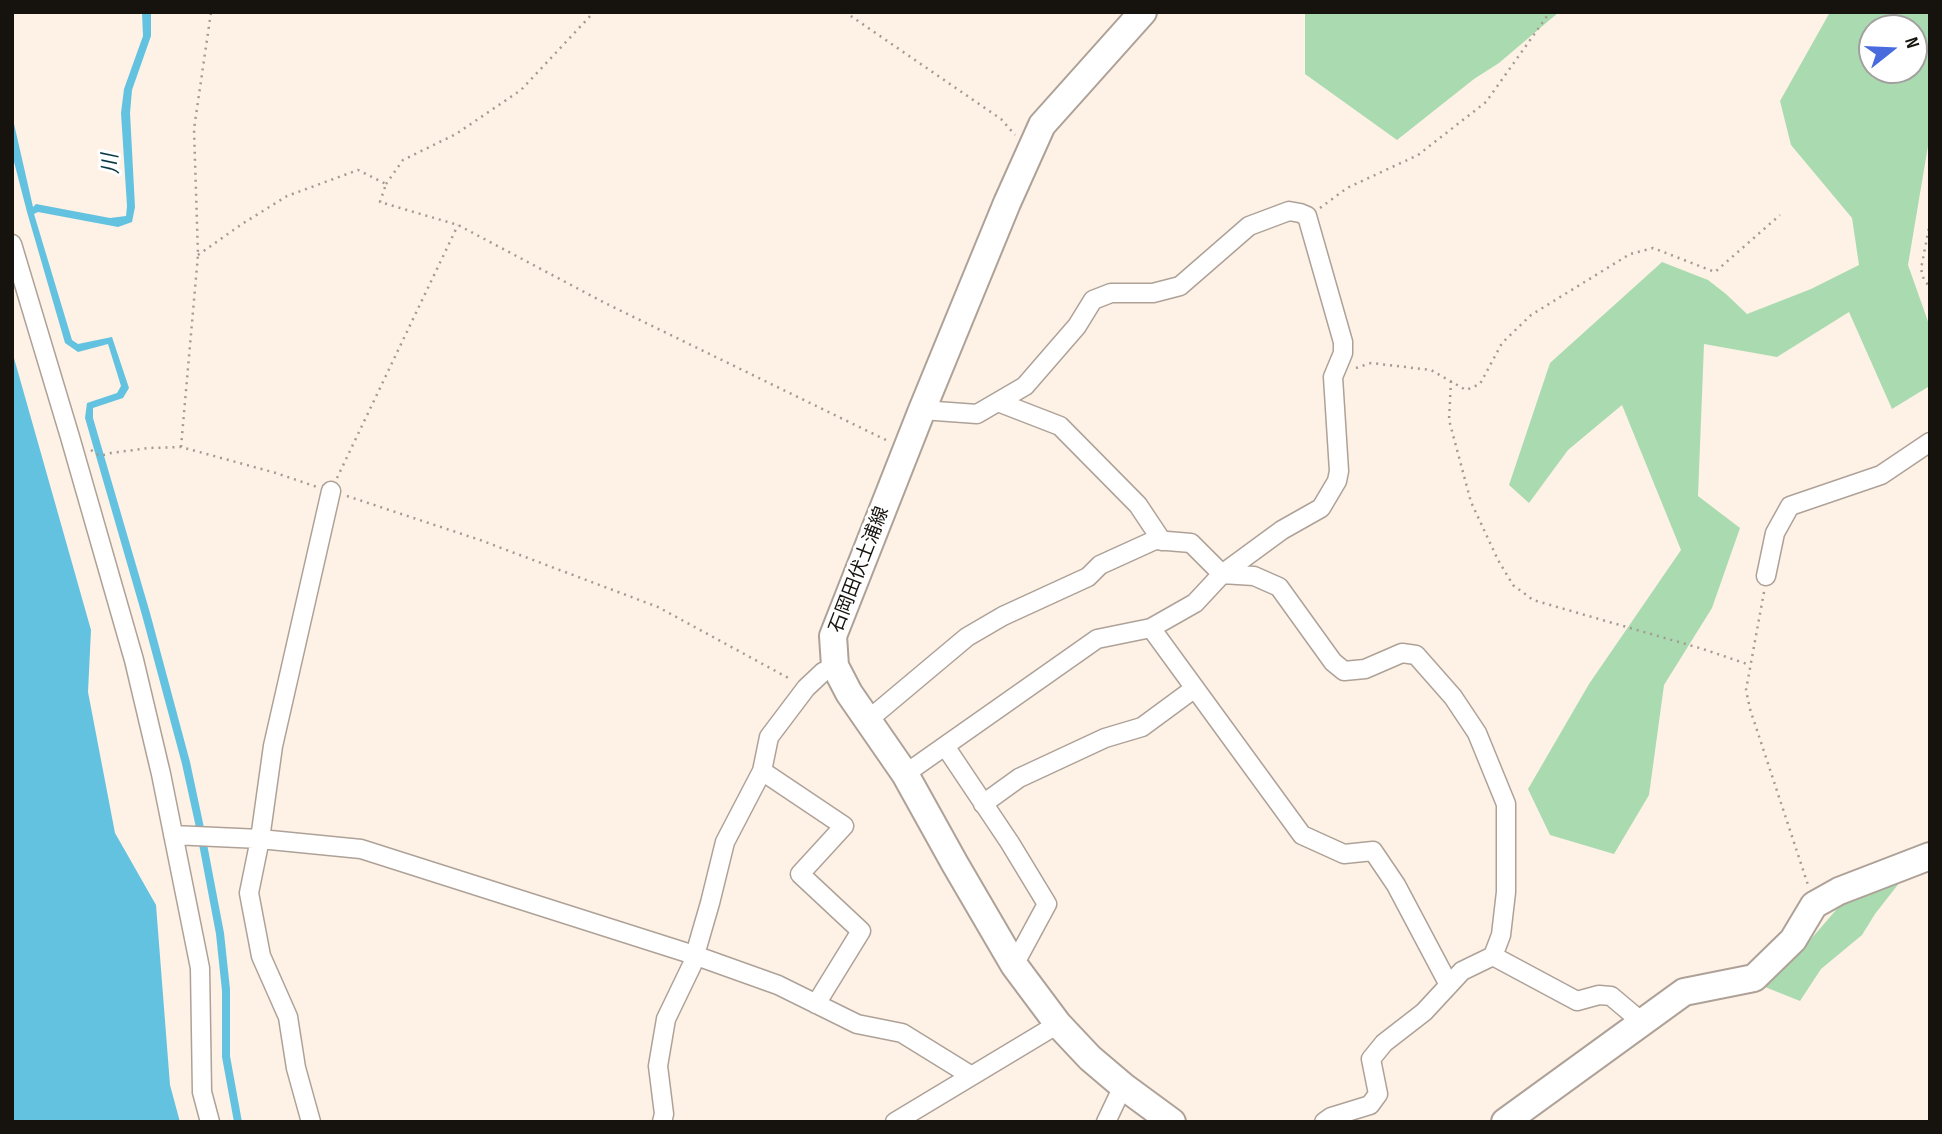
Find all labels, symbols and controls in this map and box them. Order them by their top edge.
north arrow [1858,14,1928,84]
text: N [1899,35,1924,51]
water label: 川 [99,153,125,175]
street label: 石岡田伏土浦線 [826,504,894,636]

